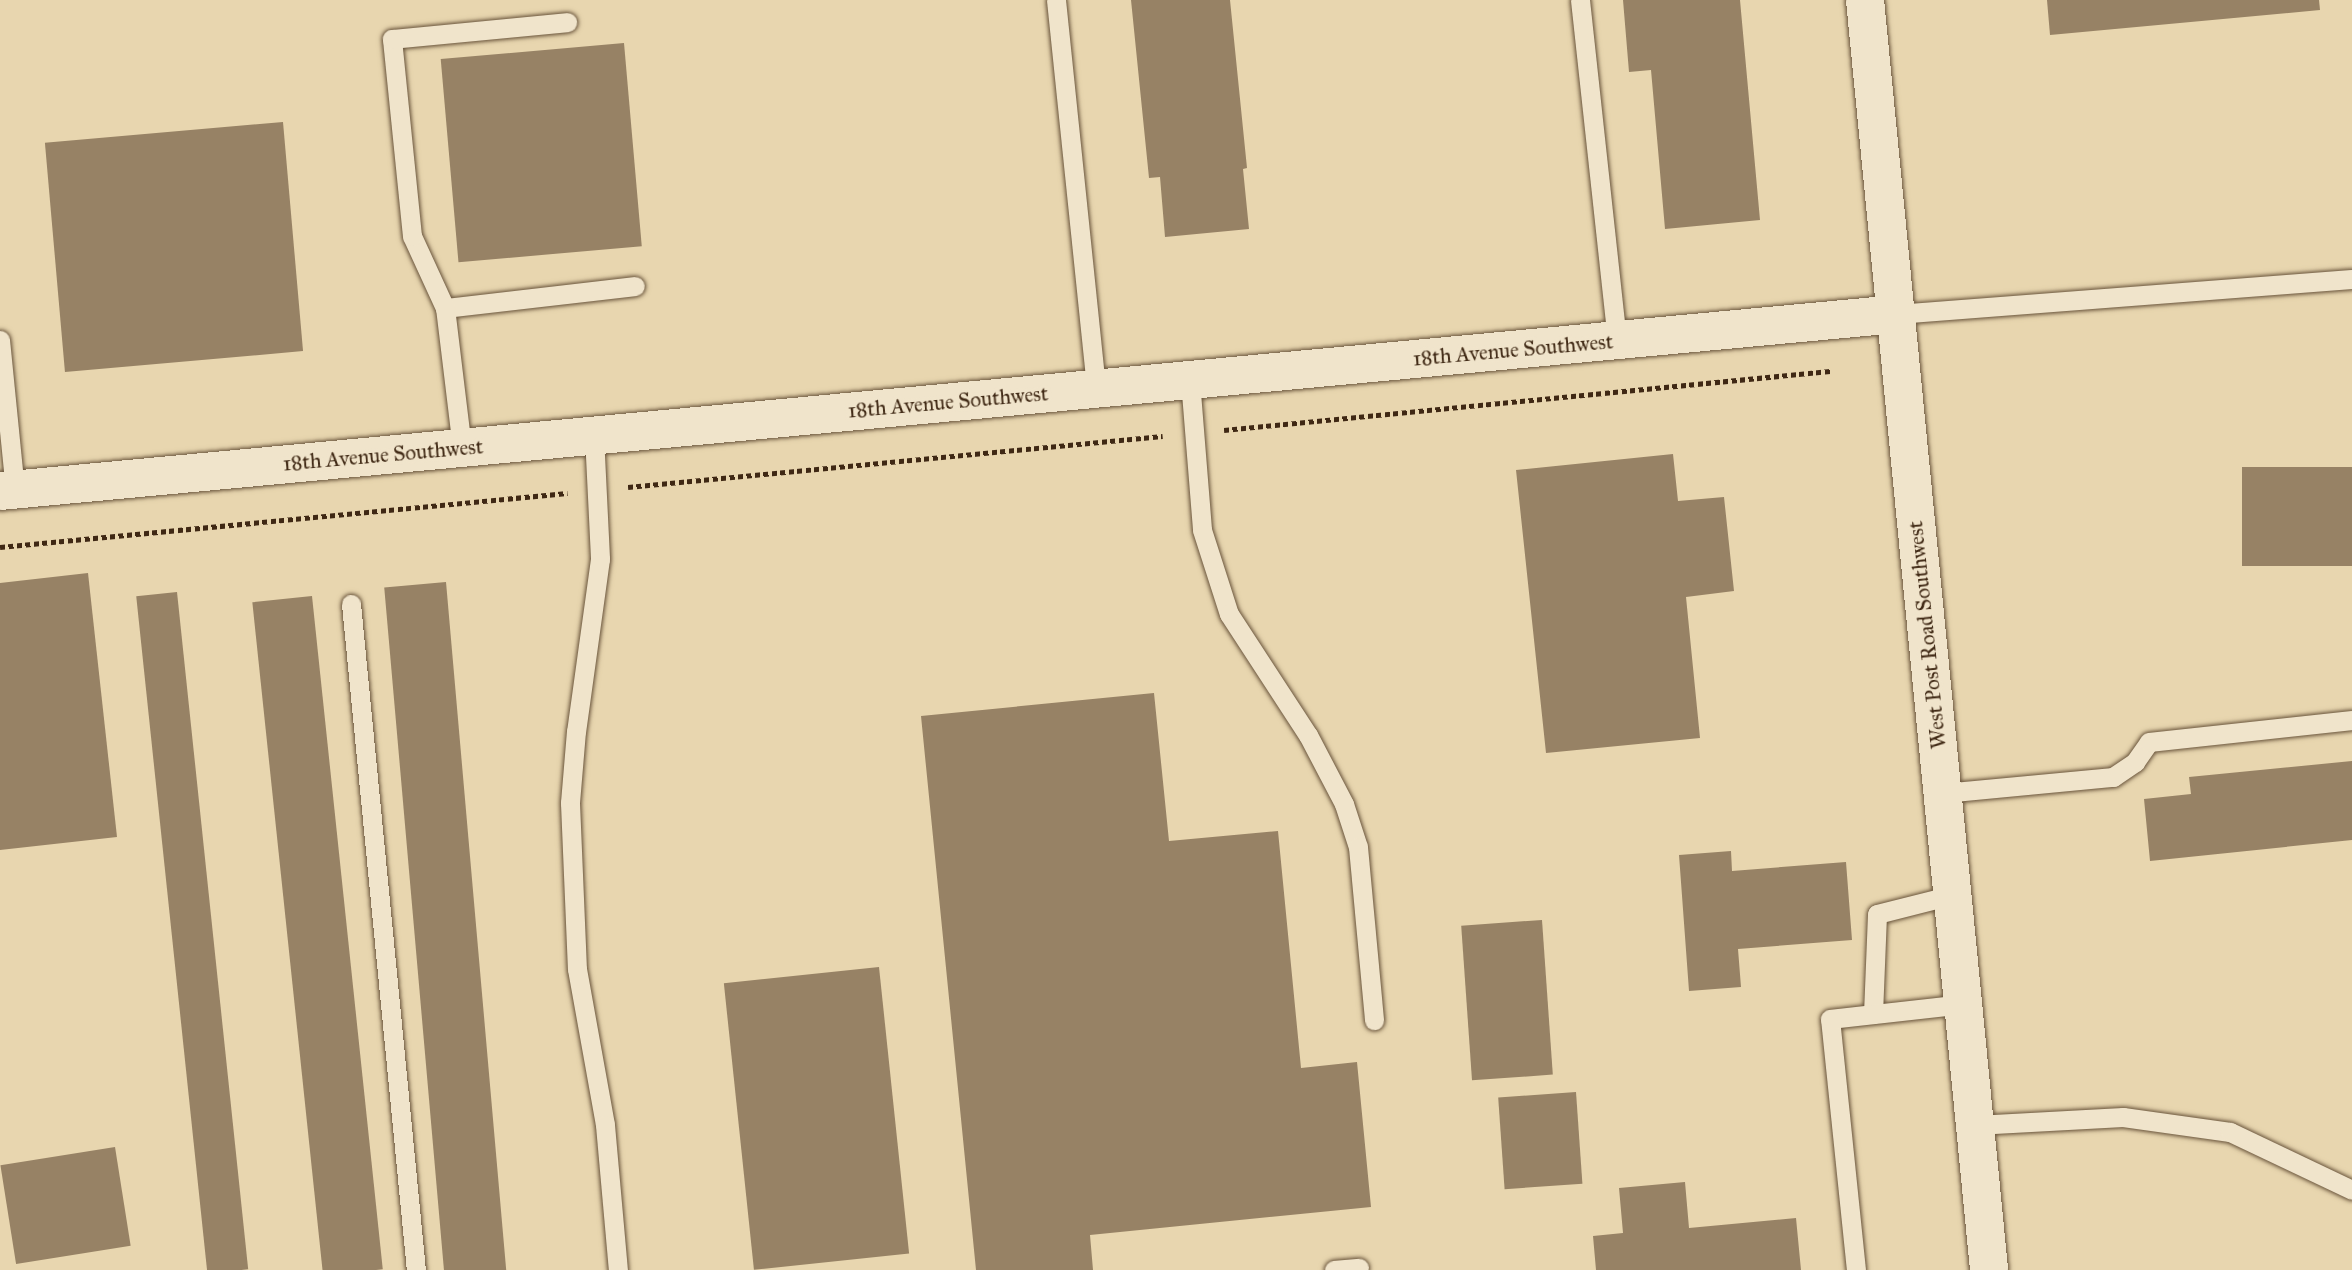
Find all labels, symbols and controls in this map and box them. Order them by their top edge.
street label: 18th Avenue Southwest [1412,329,1614,371]
street label: 18th Avenue Southwest [847,381,1049,423]
street label: 18th Avenue Southwest [282,434,484,476]
street label: West Post Road Southwest [1903,520,1951,750]

